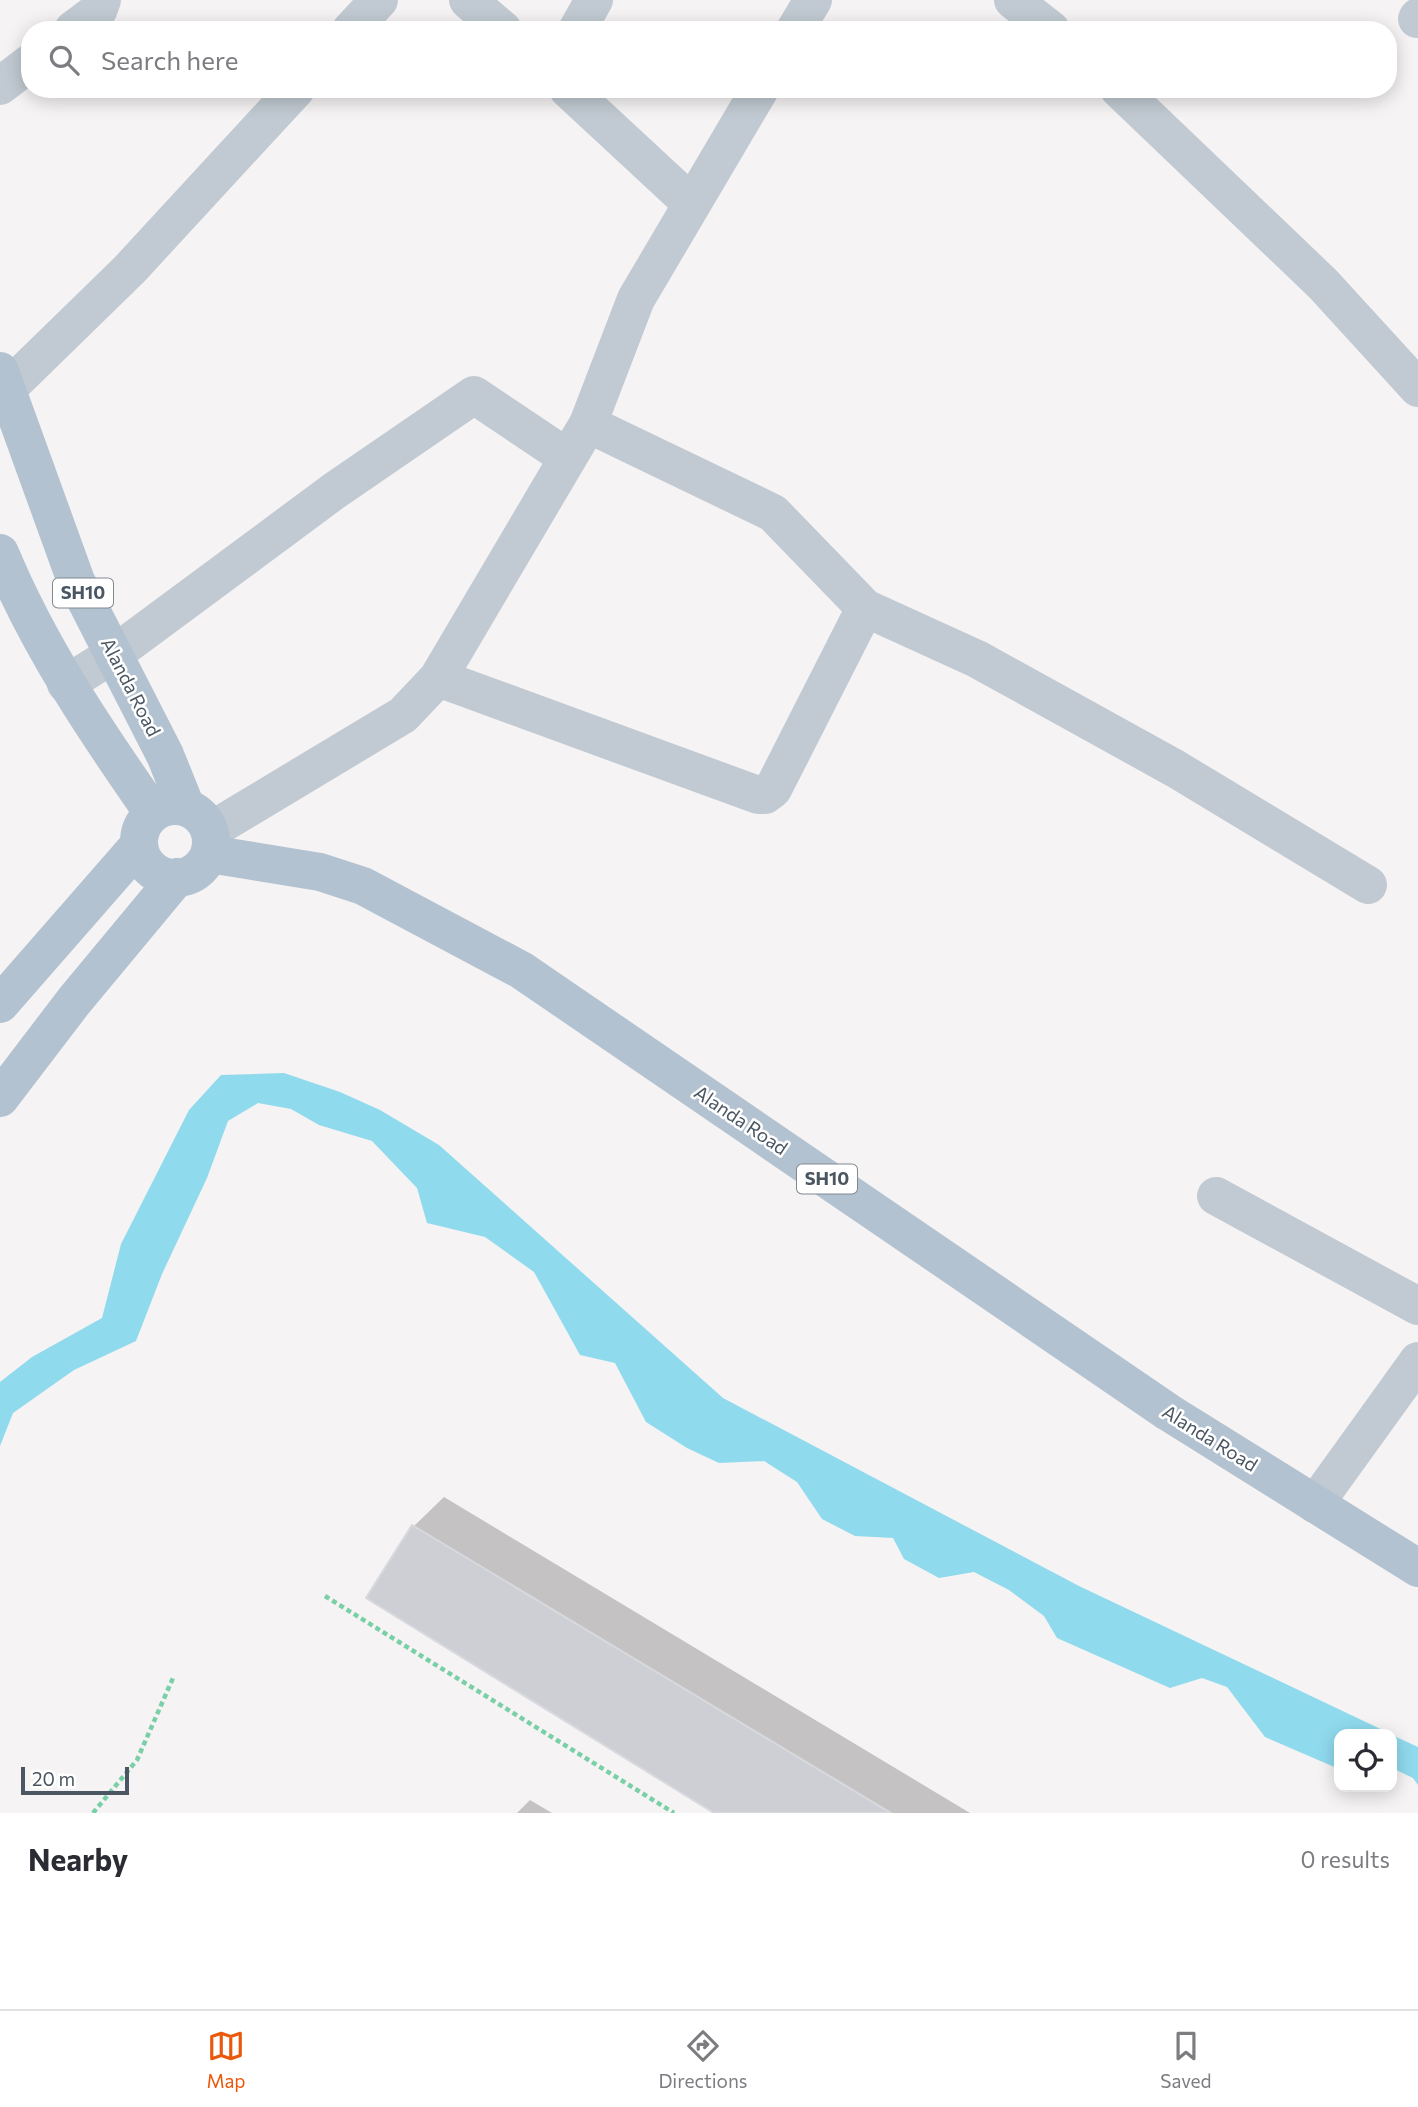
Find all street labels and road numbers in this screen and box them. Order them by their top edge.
road number: SH10 [53,578,113,608]
street label: Alanda Road [97,634,166,740]
street label: Alanda Road [690,1080,792,1159]
road number: SH10 [797,1164,857,1194]
street label: Alanda Road [1159,1399,1262,1476]

